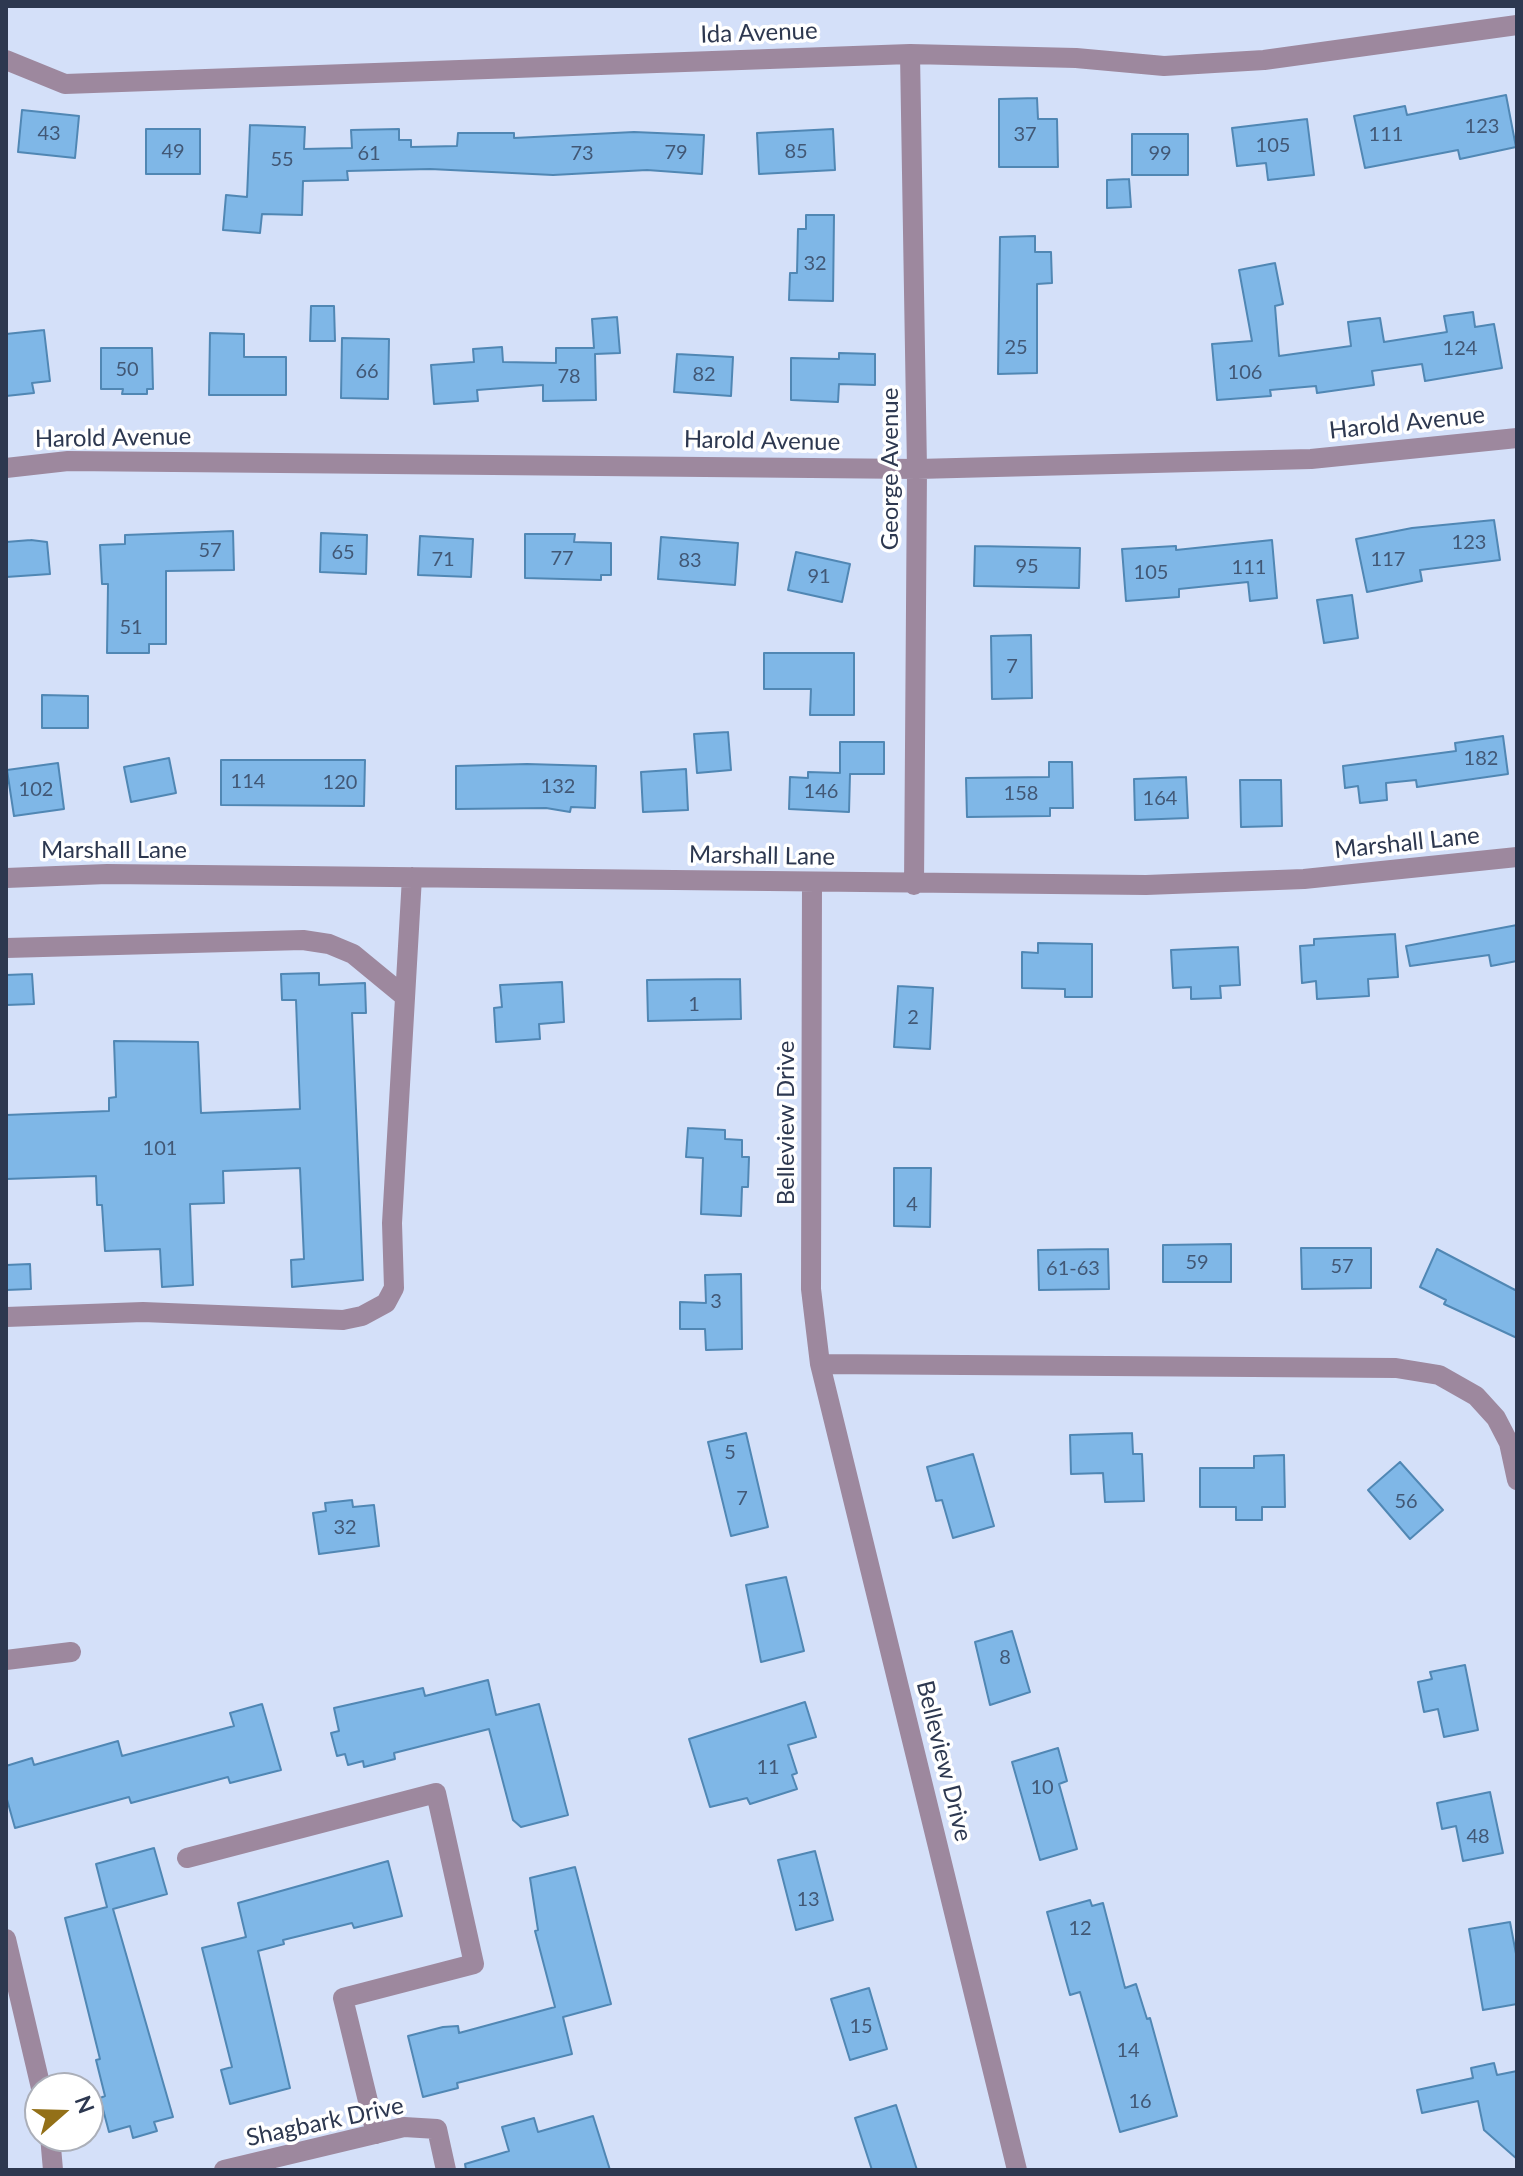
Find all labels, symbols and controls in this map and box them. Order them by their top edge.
street label: Ida Avenue [700,17,818,49]
house number: 123 [1465,115,1499,139]
house number: 43 [37,122,61,146]
house number: 37 [1013,123,1037,147]
house number: 111 [1369,123,1403,147]
house number: 105 [1256,134,1290,158]
house number: 49 [161,140,185,164]
house number: 85 [784,140,808,164]
house number: 79 [664,141,688,165]
house number: 61 [357,142,381,166]
house number: 73 [570,142,594,166]
house number: 99 [1148,142,1172,166]
house number: 55 [270,148,294,172]
house number: 32 [803,252,827,276]
house number: 25 [1004,336,1028,360]
house number: 124 [1443,337,1477,361]
house number: 50 [115,358,139,382]
house number: 66 [355,360,379,384]
house number: 106 [1228,361,1262,385]
house number: 82 [692,363,716,387]
house number: 78 [557,365,581,389]
street label: George Avenue [876,388,904,550]
street label: Harold Avenue [1328,401,1486,445]
street label: Harold Avenue [35,422,191,454]
street label: Harold Avenue [684,425,840,457]
house number: 123 [1452,531,1486,555]
house number: 57 [198,539,222,563]
house number: 65 [331,541,355,565]
house number: 77 [550,547,574,571]
house number: 71 [431,548,455,572]
house number: 117 [1371,548,1405,572]
house number: 83 [678,549,702,573]
house number: 95 [1015,555,1039,579]
house number: 111 [1232,556,1266,580]
house number: 105 [1134,561,1168,585]
house number: 91 [807,565,831,589]
house number: 51 [119,616,143,640]
house number: 7 [1006,655,1018,679]
house number: 182 [1464,747,1498,771]
house number: 114 [231,770,265,794]
house number: 120 [323,771,357,795]
house number: 132 [541,775,575,799]
house number: 102 [19,778,53,802]
house number: 146 [804,780,838,804]
house number: 158 [1004,782,1038,806]
house number: 164 [1143,787,1177,811]
street label: Marshall Lane [1333,821,1481,865]
street label: Marshall Lane [41,836,187,864]
street label: Marshall Lane [689,840,835,872]
house number: 1 [688,993,700,1017]
house number: 2 [907,1006,919,1030]
street label: Belleview Drive [772,1041,800,1205]
house number: 101 [143,1137,177,1161]
house number: 4 [906,1193,918,1217]
house number: 59 [1185,1251,1209,1275]
house number: 57 [1330,1255,1354,1279]
house number: 61-63 [1046,1257,1100,1281]
house number: 3 [710,1290,722,1314]
house number: 5 [724,1441,736,1465]
house number: 7 [736,1487,748,1511]
house number: 56 [1394,1490,1418,1514]
house number: 32 [333,1516,357,1540]
house number: 8 [999,1646,1011,1670]
street label: Belleview Drive [910,1678,978,1844]
house number: 11 [756,1756,780,1780]
house number: 10 [1030,1776,1054,1800]
house number: 48 [1466,1825,1490,1849]
house number: 13 [796,1888,820,1912]
house number: 12 [1068,1917,1092,1941]
house number: 15 [849,2015,873,2039]
house number: 14 [1116,2039,1140,2063]
north arrow [24,2072,104,2152]
house number: 16 [1128,2090,1152,2114]
street label: Shagbark Drive [244,2091,406,2153]
text: N [70,2092,101,2117]

